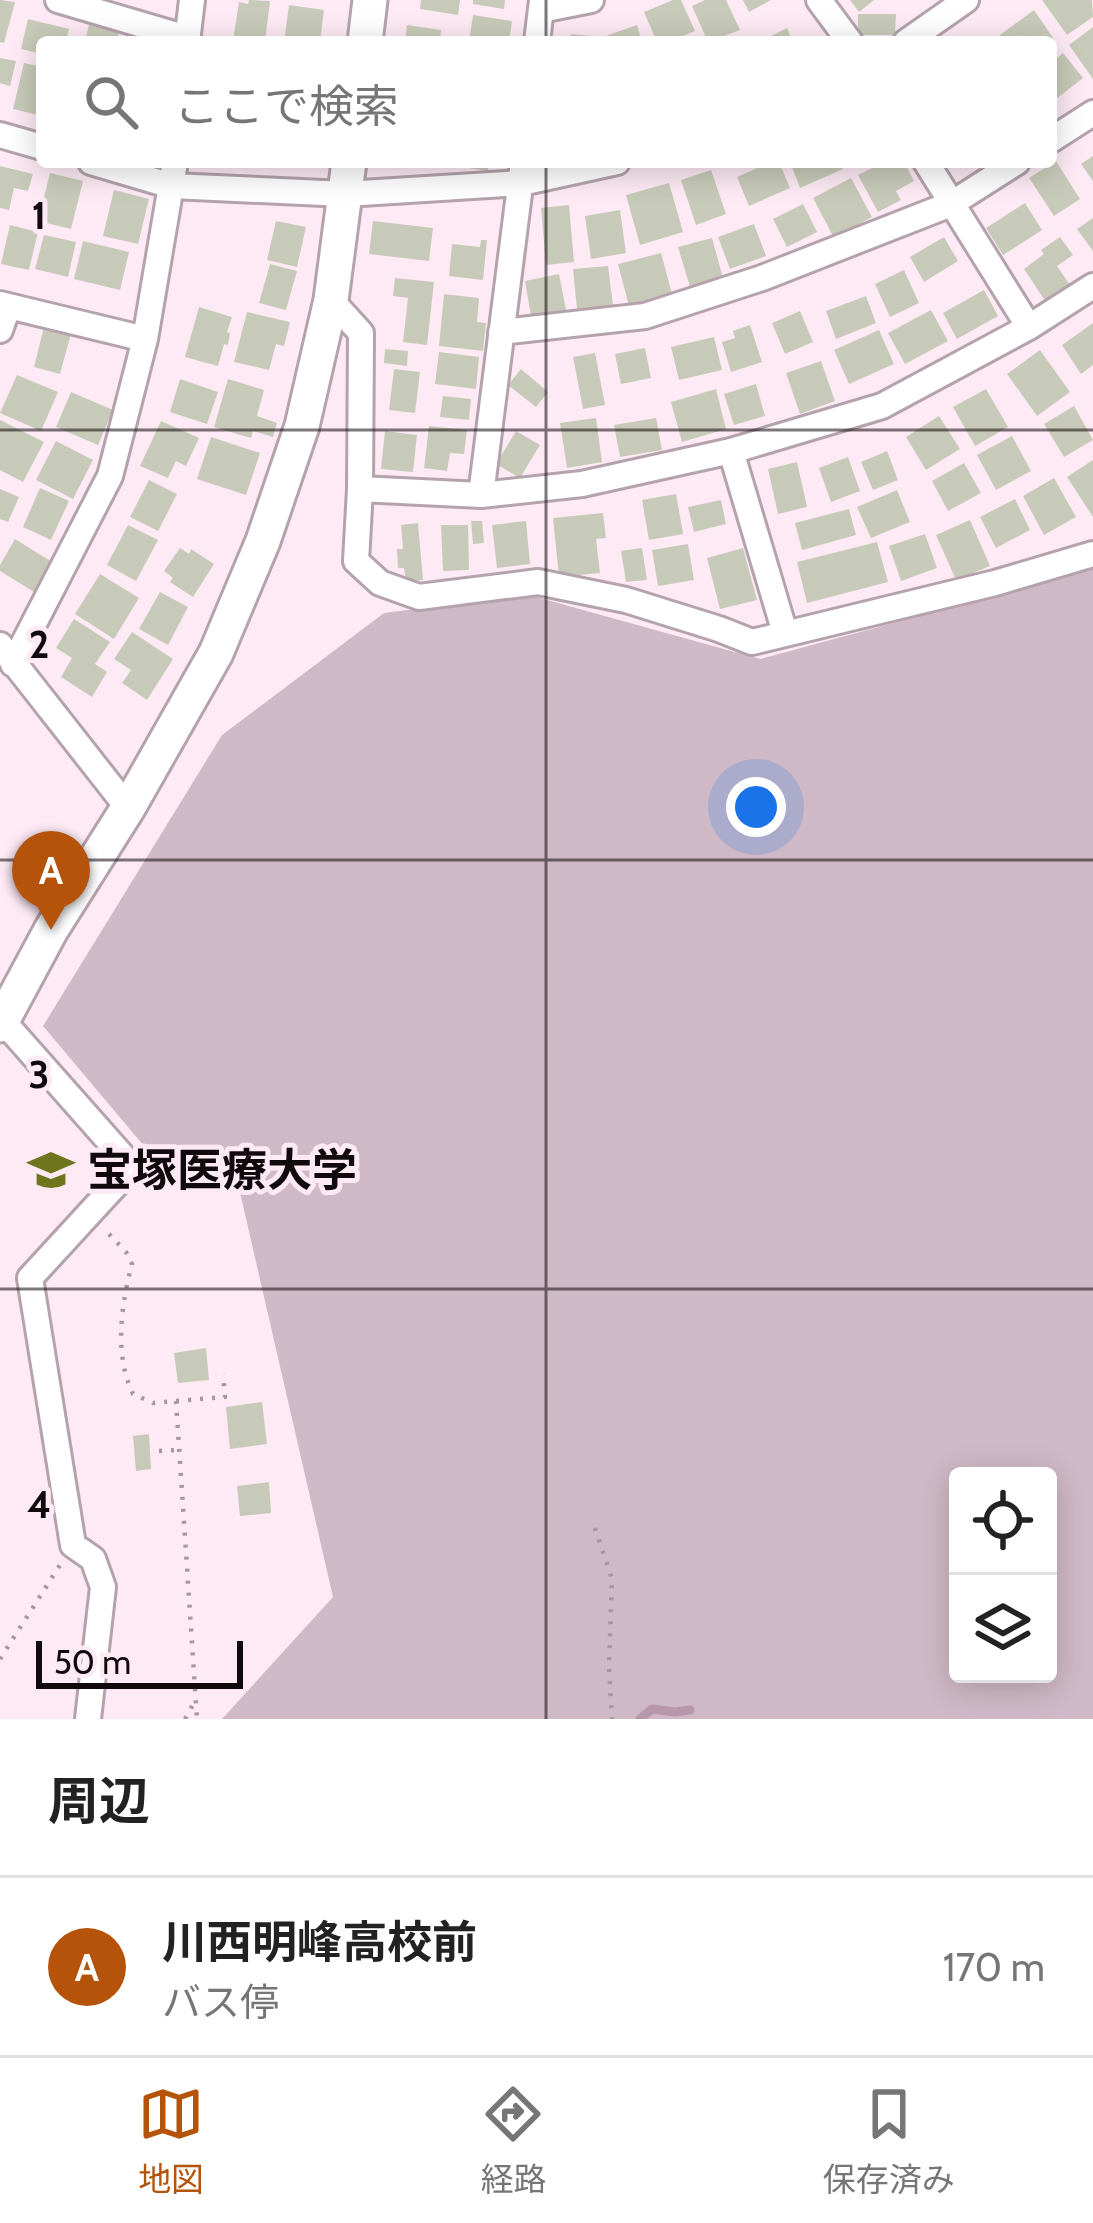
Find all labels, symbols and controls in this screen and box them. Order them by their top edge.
search box [36,36,1057,168]
icon: search [78,69,144,135]
text: ここで検索 [174,79,399,133]
text: 1 [32,191,46,239]
text: 2 [29,620,49,668]
your location [726,777,786,837]
pin: A [12,831,90,930]
text: 3 [28,1050,50,1098]
place label: 宝塚医療大学 [87,1143,357,1197]
school or university icon: 宝塚医療大学 [26,1145,76,1195]
map controls [949,1467,1057,1683]
button: locate [949,1467,1057,1575]
text: 4 [27,1480,51,1528]
button: layers [949,1575,1057,1683]
scale bar [36,1635,243,1688]
text: 50 m [54,1642,131,1682]
text: 周辺 [48,1770,150,1832]
text: 川西明峰高校前 [162,1915,477,1969]
text: A [75,1943,99,1991]
text: 170 m [943,1943,1045,1991]
text: バス停 [162,1978,279,2026]
tab: 地図 [138,2081,204,2201]
tab: 経路 [480,2081,546,2201]
tab: 保存済み [823,2081,955,2201]

